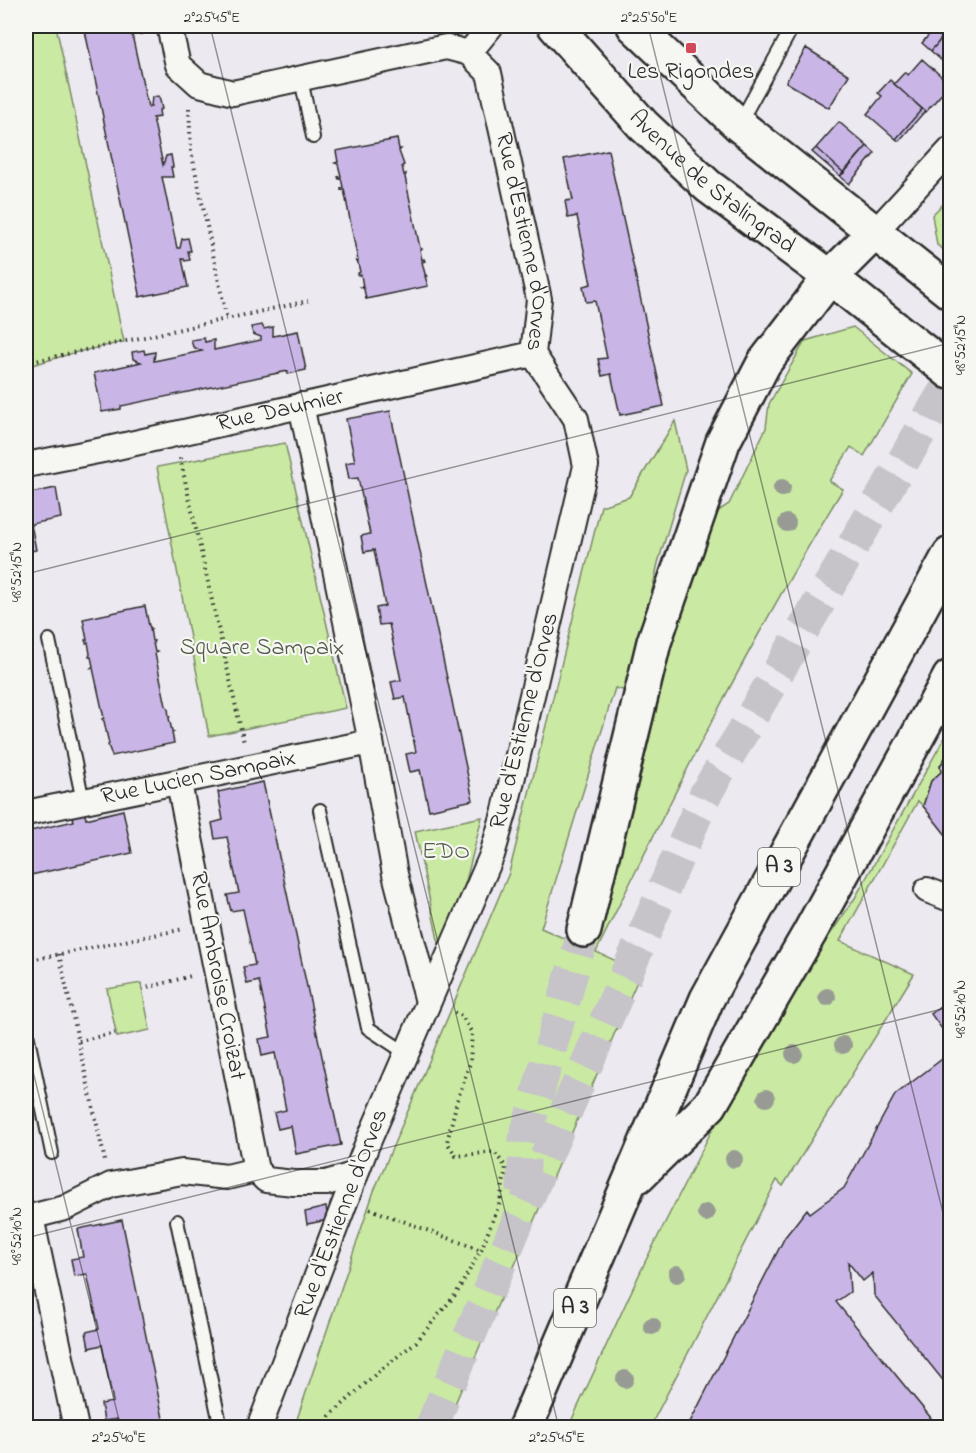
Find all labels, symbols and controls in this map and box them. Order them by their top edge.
text: 2°25'45"E [184,7,240,29]
text: 2°25'50"E [621,7,677,29]
marker: Les Rigondes [684,41,698,55]
place label: Les Rigondes [627,55,755,90]
street label: Avenue de Stalingrad [620,102,803,263]
street label: Rue d'Estienne d'Orves [485,129,557,353]
text: 48°52'15"N [950,315,972,375]
street label: Rue Daumier [213,379,348,442]
text: 48°52'15"N [6,542,28,602]
street label: Rue d'Estienne d'Orves [481,609,569,833]
park label: Square Sampaix [180,631,344,666]
street label: Rue Lucien Sampaix [98,740,299,815]
park label: EDO [422,835,470,870]
road number: A 3 [758,848,800,886]
street label: Rue Ambroise Croizat [180,869,254,1083]
text: 48°52'10"N [950,980,972,1038]
street label: Rue d'Estienne d'Orves [286,1104,398,1324]
text: 48°52'10"N [6,1207,28,1265]
road number: A 3 [554,1289,596,1327]
text: 2°25'40"E [92,1427,146,1449]
text: 2°25'45"E [529,1427,585,1449]

